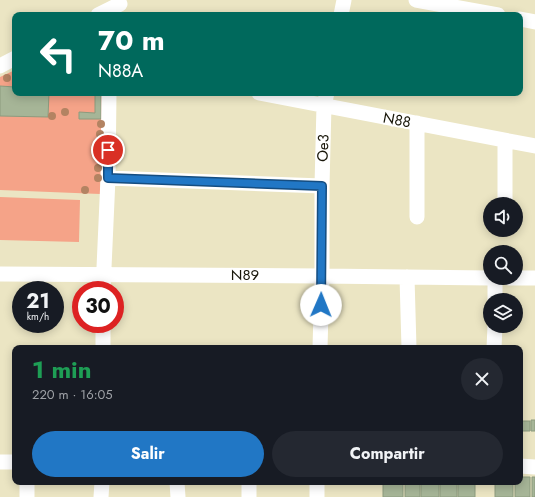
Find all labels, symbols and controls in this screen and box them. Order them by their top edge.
text: 70 m [98,20,165,61]
icon: left [32,28,84,80]
text: N88A [98,58,143,84]
street label: N88 [381,107,413,133]
pin [91,133,125,167]
street label: Oe3 [312,134,334,162]
icon: arrive [97,139,119,161]
map controls [483,197,523,333]
button: sound [483,197,523,237]
button: search [483,245,523,285]
street label: N89 [231,264,259,286]
speed limit sign: 30 [72,281,124,333]
position arrow [300,284,342,326]
text: 21 [26,287,50,316]
button: layers [483,293,523,333]
text: km/h [27,309,49,324]
text: 1 min [32,352,92,387]
button: close [461,358,503,400]
text: 220 m · 16:05 [32,385,113,404]
button: Salir [32,431,264,477]
button: Compartir [272,431,503,477]

